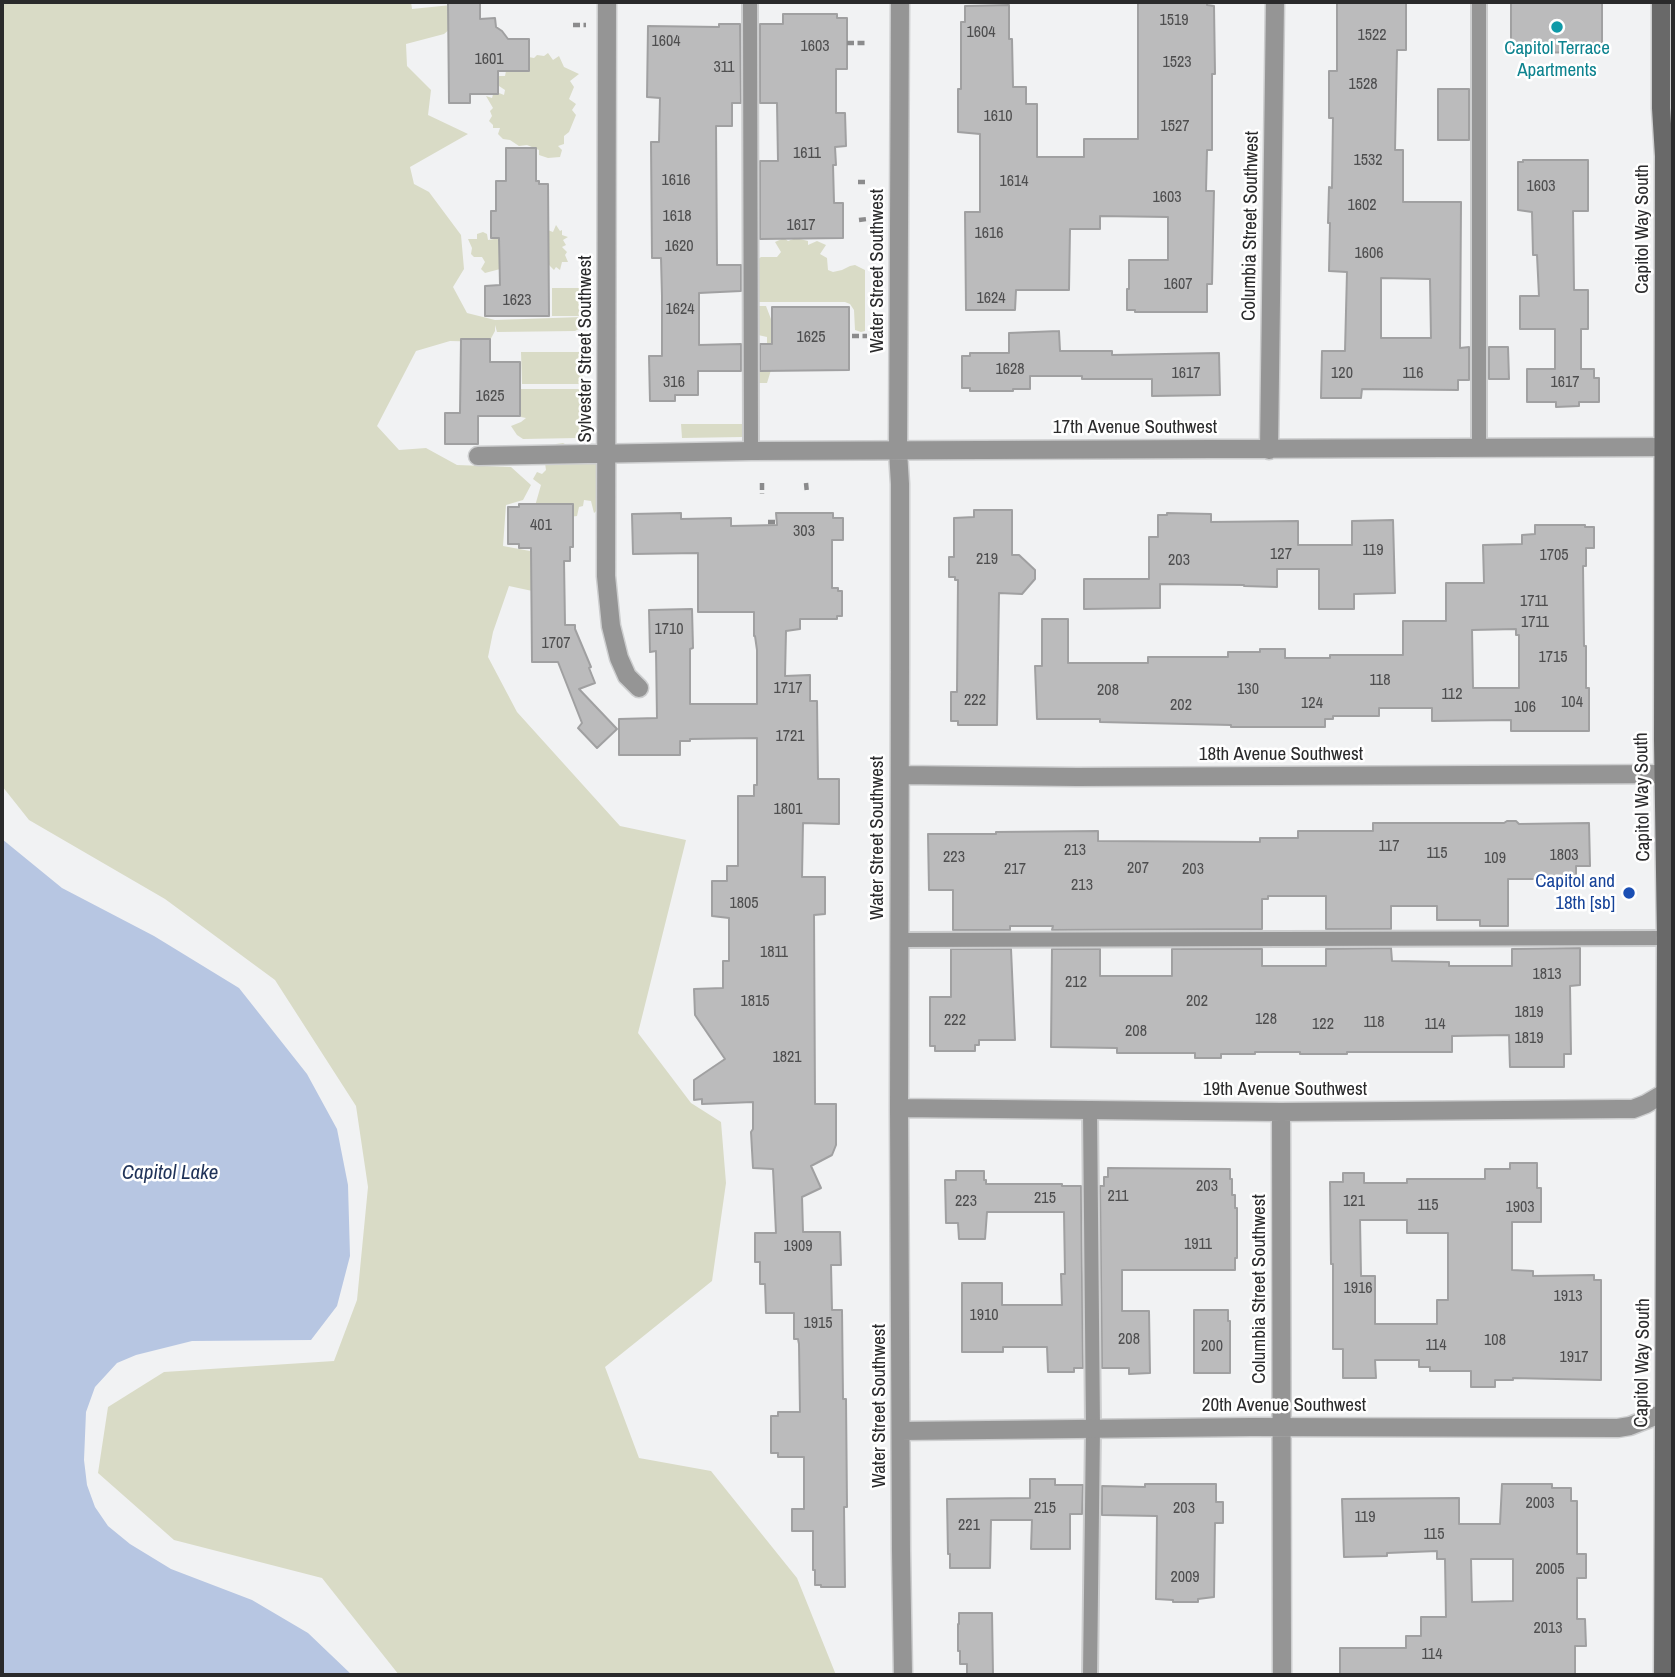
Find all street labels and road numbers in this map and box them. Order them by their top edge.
street label: Columbia Street Southwest [1238,131,1264,321]
street label: Capitol Way South [1632,164,1654,294]
street label: Water Street Southwest [867,189,889,353]
street label: Sylvester Street Southwest [575,255,597,443]
street label: 17th Avenue Southwest [1053,417,1217,439]
street label: Capitol Way South [1630,732,1656,862]
street label: 18th Avenue Southwest [1199,744,1363,766]
street label: Water Street Southwest [867,756,889,920]
street label: 19th Avenue Southwest [1203,1079,1367,1101]
street label: Columbia Street Southwest [1249,1194,1271,1384]
street label: Capitol Way South [1630,1298,1656,1428]
street label: Water Street Southwest [869,1324,891,1488]
street label: 20th Avenue Southwest [1202,1395,1366,1417]

